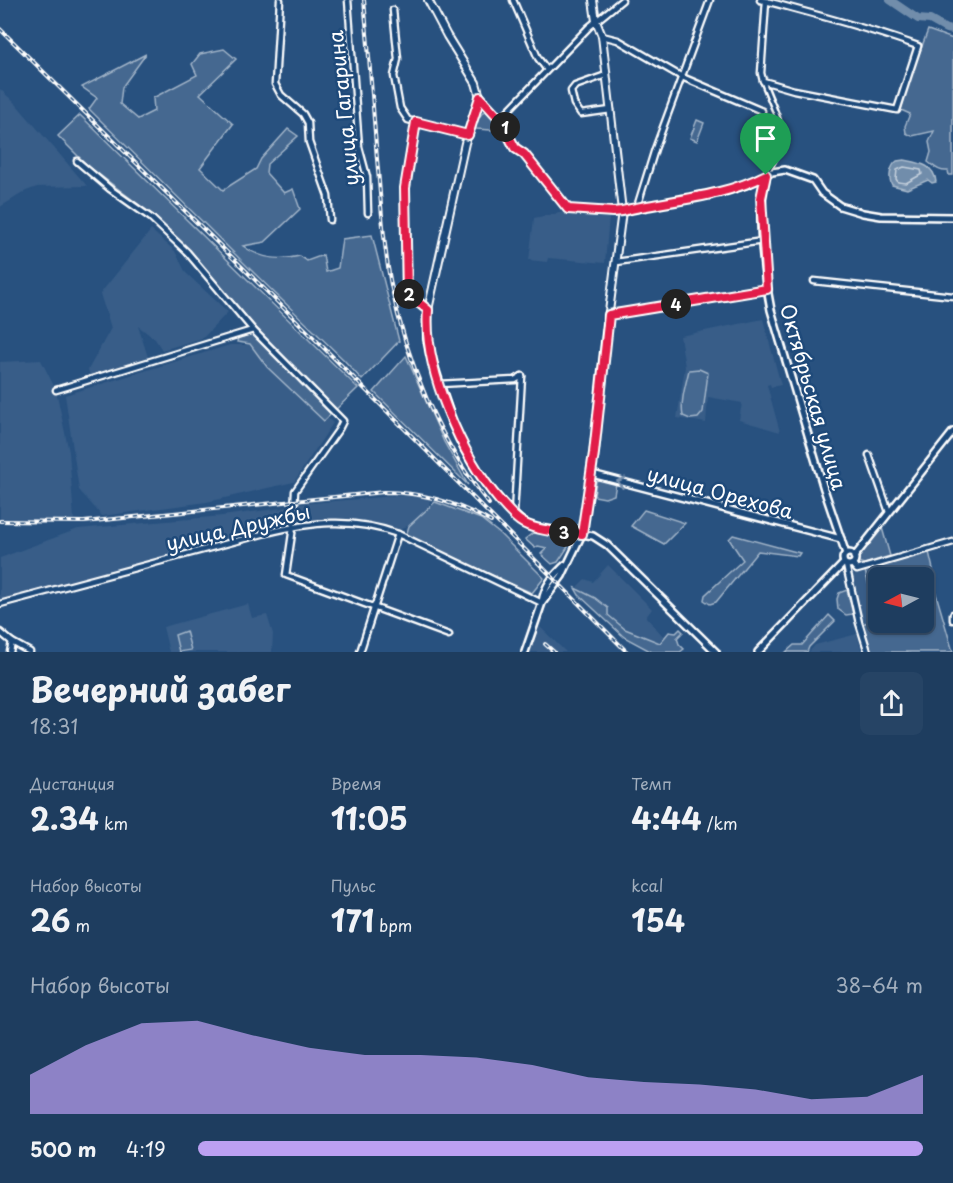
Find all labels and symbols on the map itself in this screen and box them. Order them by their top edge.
street label: улица Гагарина [320,28,366,187]
pin: 1 [490,112,520,142]
pin [740,113,791,175]
pin: 2 [394,279,424,309]
pin: 4 [661,289,691,319]
street label: Октябрьская улица [773,300,855,494]
street label: улица Орехова [644,458,797,526]
one-way arrow [617,477,627,489]
street label: улица Дружбы [163,496,313,558]
pin: 3 [549,517,579,547]
north arrow [868,567,934,633]

